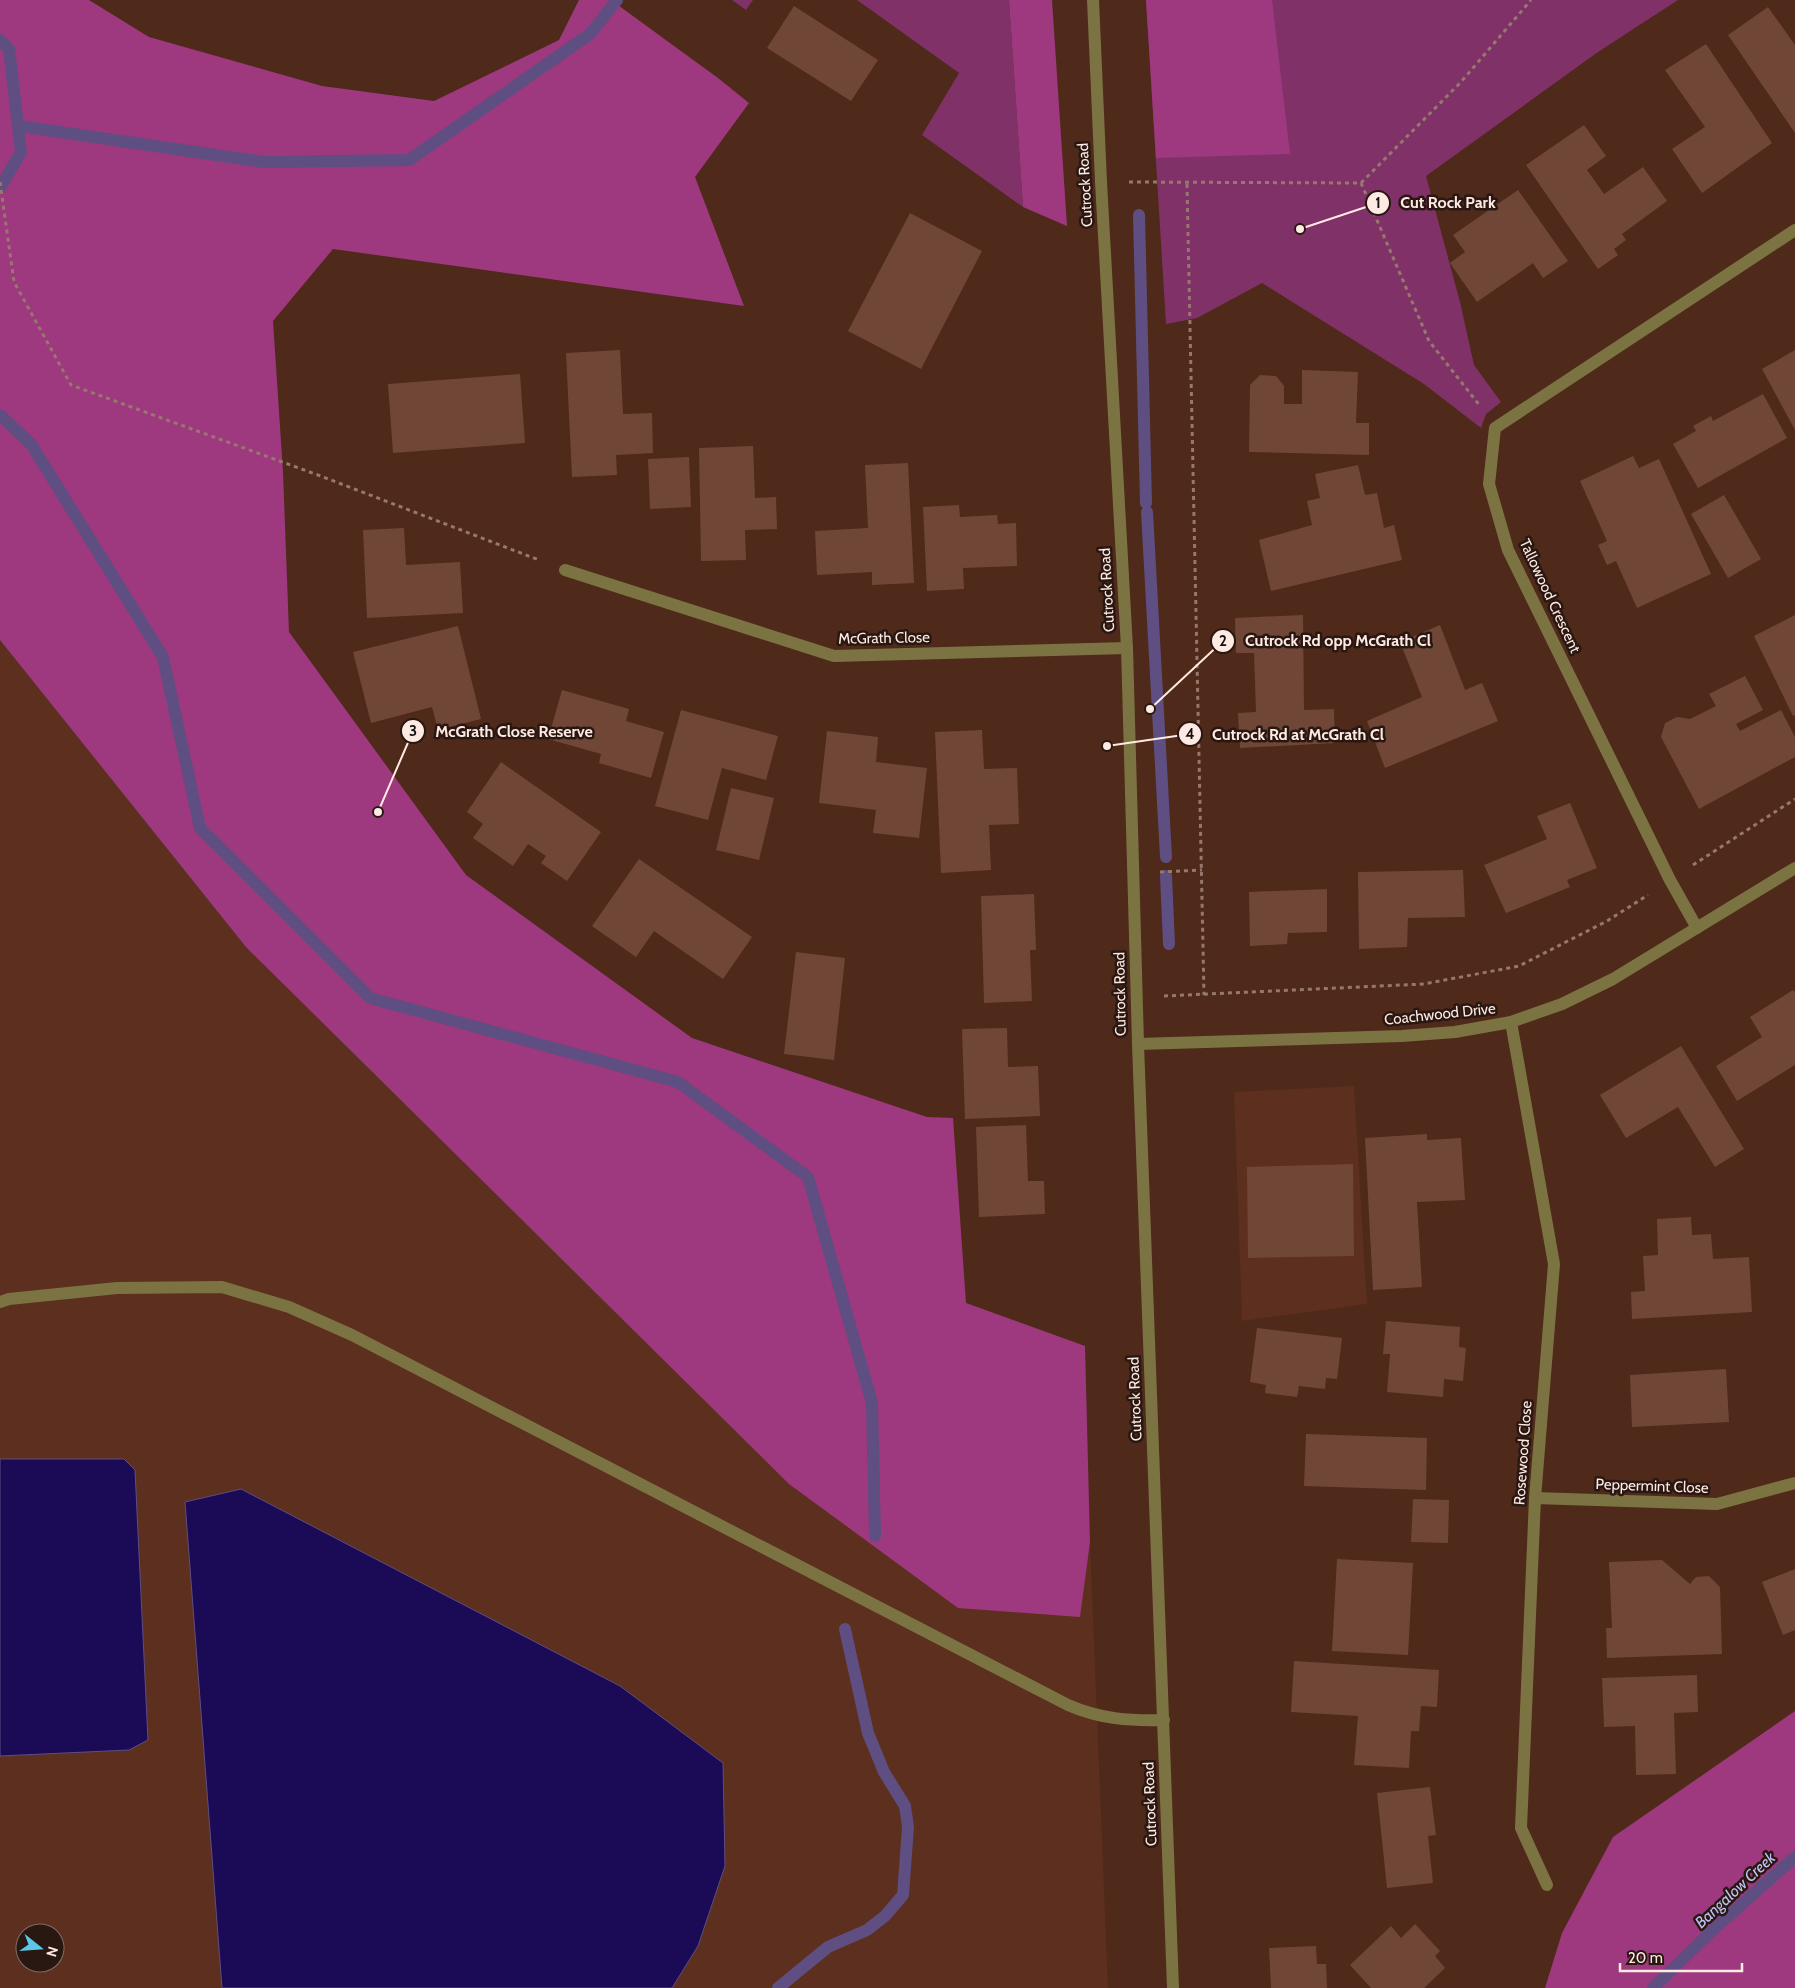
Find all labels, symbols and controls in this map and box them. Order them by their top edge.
street label: Cutrock Road [1074,143,1096,227]
callout: Cut Rock Park [1365,187,1505,218]
text: Cut Rock Park [1400,193,1496,212]
text: 1 [1375,194,1381,212]
street label: Tallowood Crescent [1516,536,1584,656]
street label: Cutrock Road [1096,548,1118,632]
callout: Cutrock Rd opp McGrath Cl [1210,625,1441,656]
street label: McGrath Close [838,628,930,648]
text: Cutrock Rd opp McGrath Cl [1245,631,1431,650]
text: 2 [1219,632,1227,650]
callout: McGrath Close Reserve [400,716,603,747]
callout: Cutrock Rd at McGrath Cl [1177,718,1394,749]
text: 3 [409,722,417,740]
text: McGrath Close Reserve [435,722,593,741]
text: 4 [1185,725,1195,743]
text: Cutrock Rd at McGrath Cl [1212,725,1384,744]
street label: Cutrock Road [1110,952,1130,1036]
street label: Coachwood Drive [1383,999,1497,1029]
street label: Cutrock Road [1125,1357,1145,1441]
street label: Rosewood Close [1510,1400,1536,1506]
street label: Peppermint Close [1595,1475,1709,1497]
street label: Cutrock Road [1140,1762,1160,1846]
water label: Bangalow Creek [1691,1847,1780,1932]
north arrow [15,1923,65,1973]
scale bar [1620,1940,1742,1972]
text: N [42,1944,62,1959]
text: 20 m [1628,1949,1663,1967]

